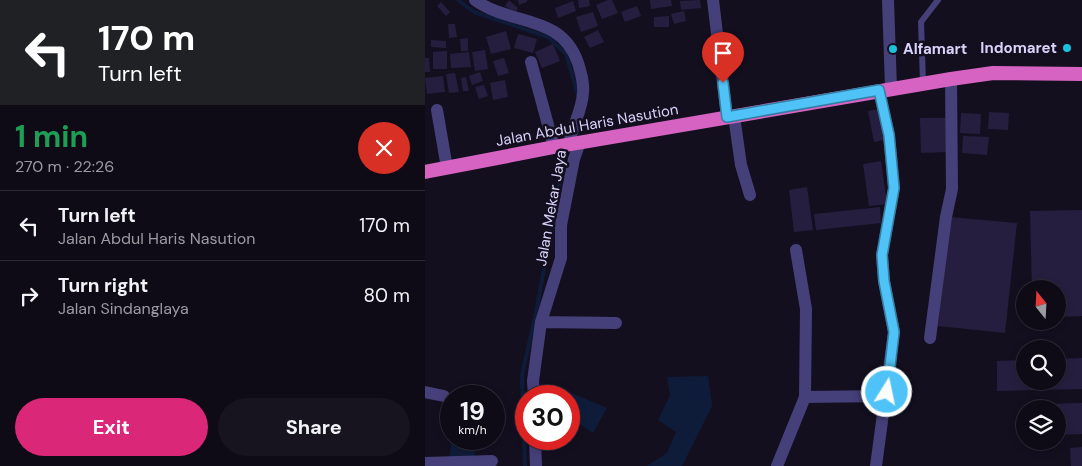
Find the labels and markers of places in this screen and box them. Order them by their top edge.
pin [702,32,744,83]
place label: Indomaret [980,38,1057,58]
place label: Alfamart [903,39,967,59]
marker: Indomaret [1061,42,1073,54]
marker: Alfamart [887,43,899,55]

